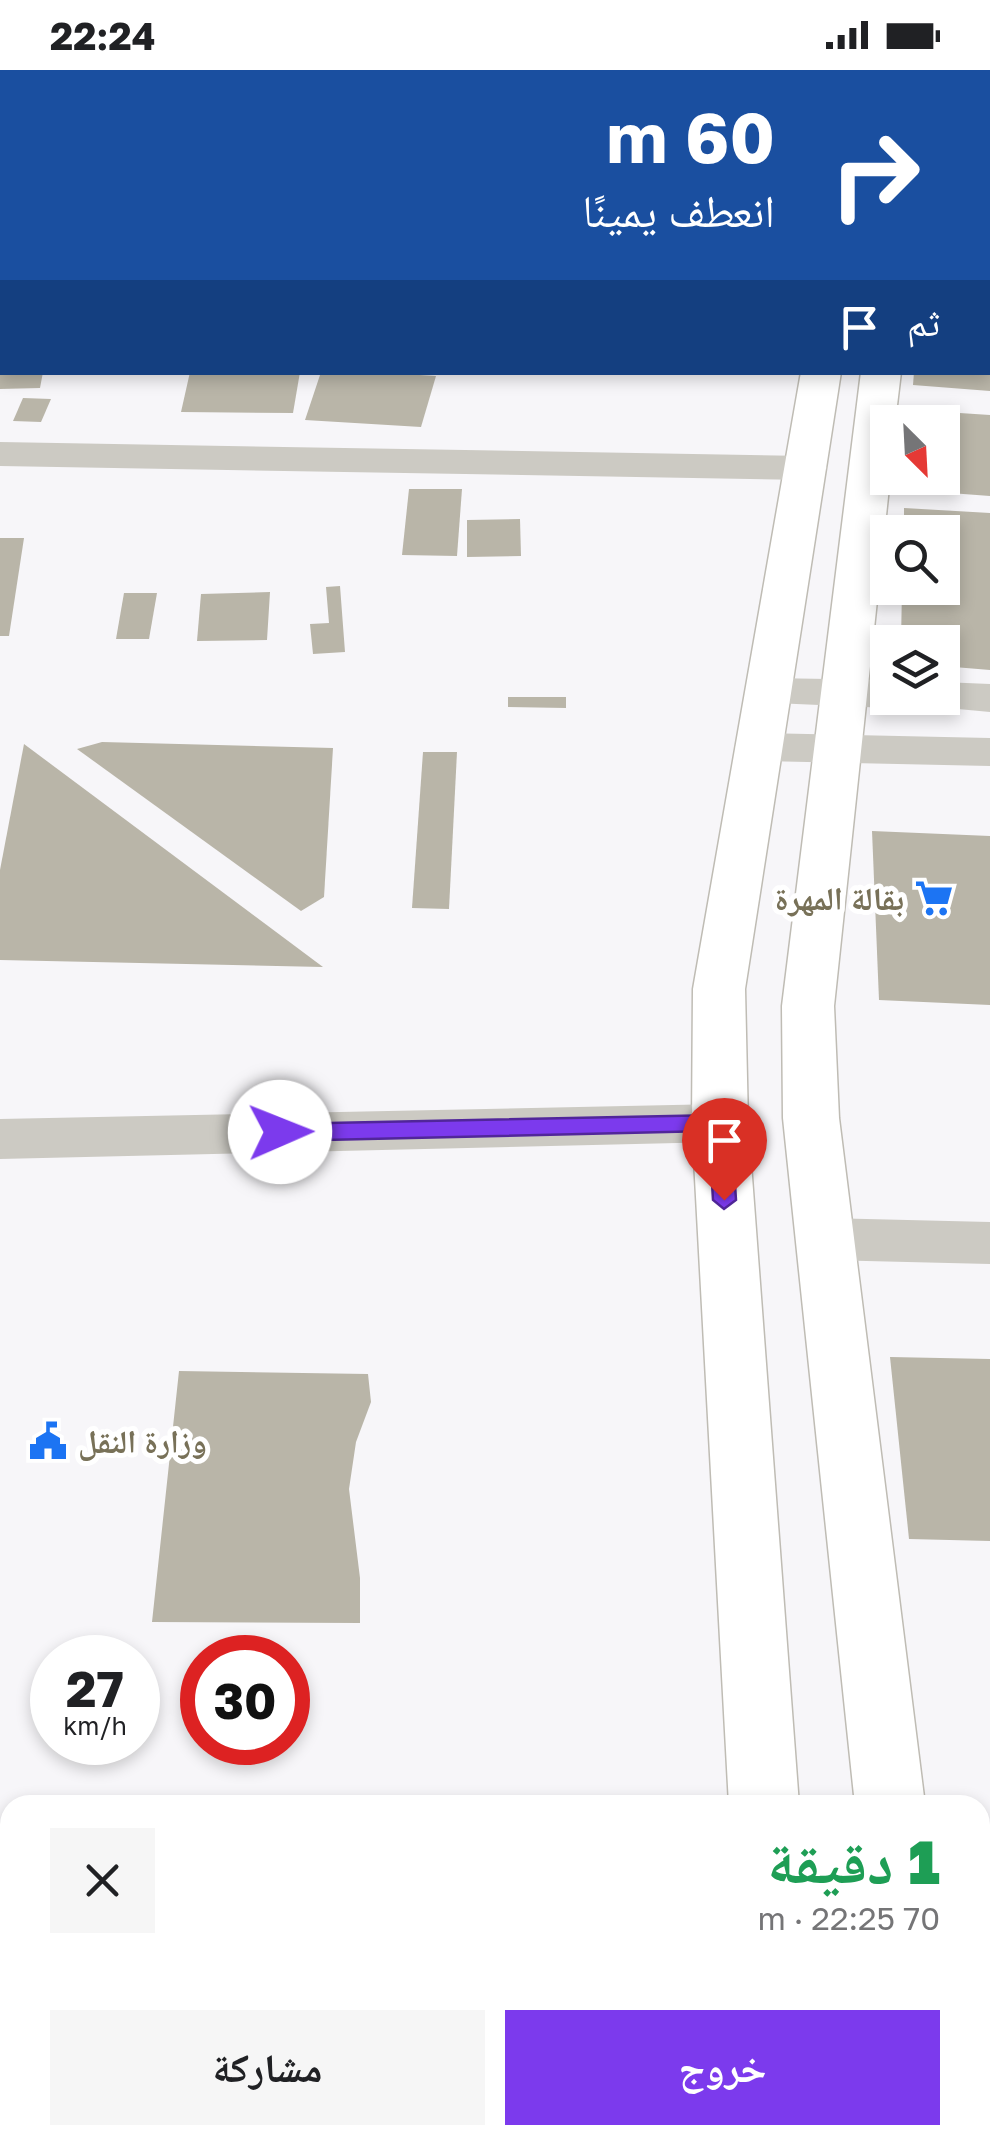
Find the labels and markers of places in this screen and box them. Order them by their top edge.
supermarket icon: بقالة المهرة [913,877,955,919]
place label: بقالة المهرة [775,879,904,917]
pin [682,1098,767,1201]
public building icon: وزارة النقل [27,1420,69,1462]
place label: وزارة النقل [78,1422,207,1461]

